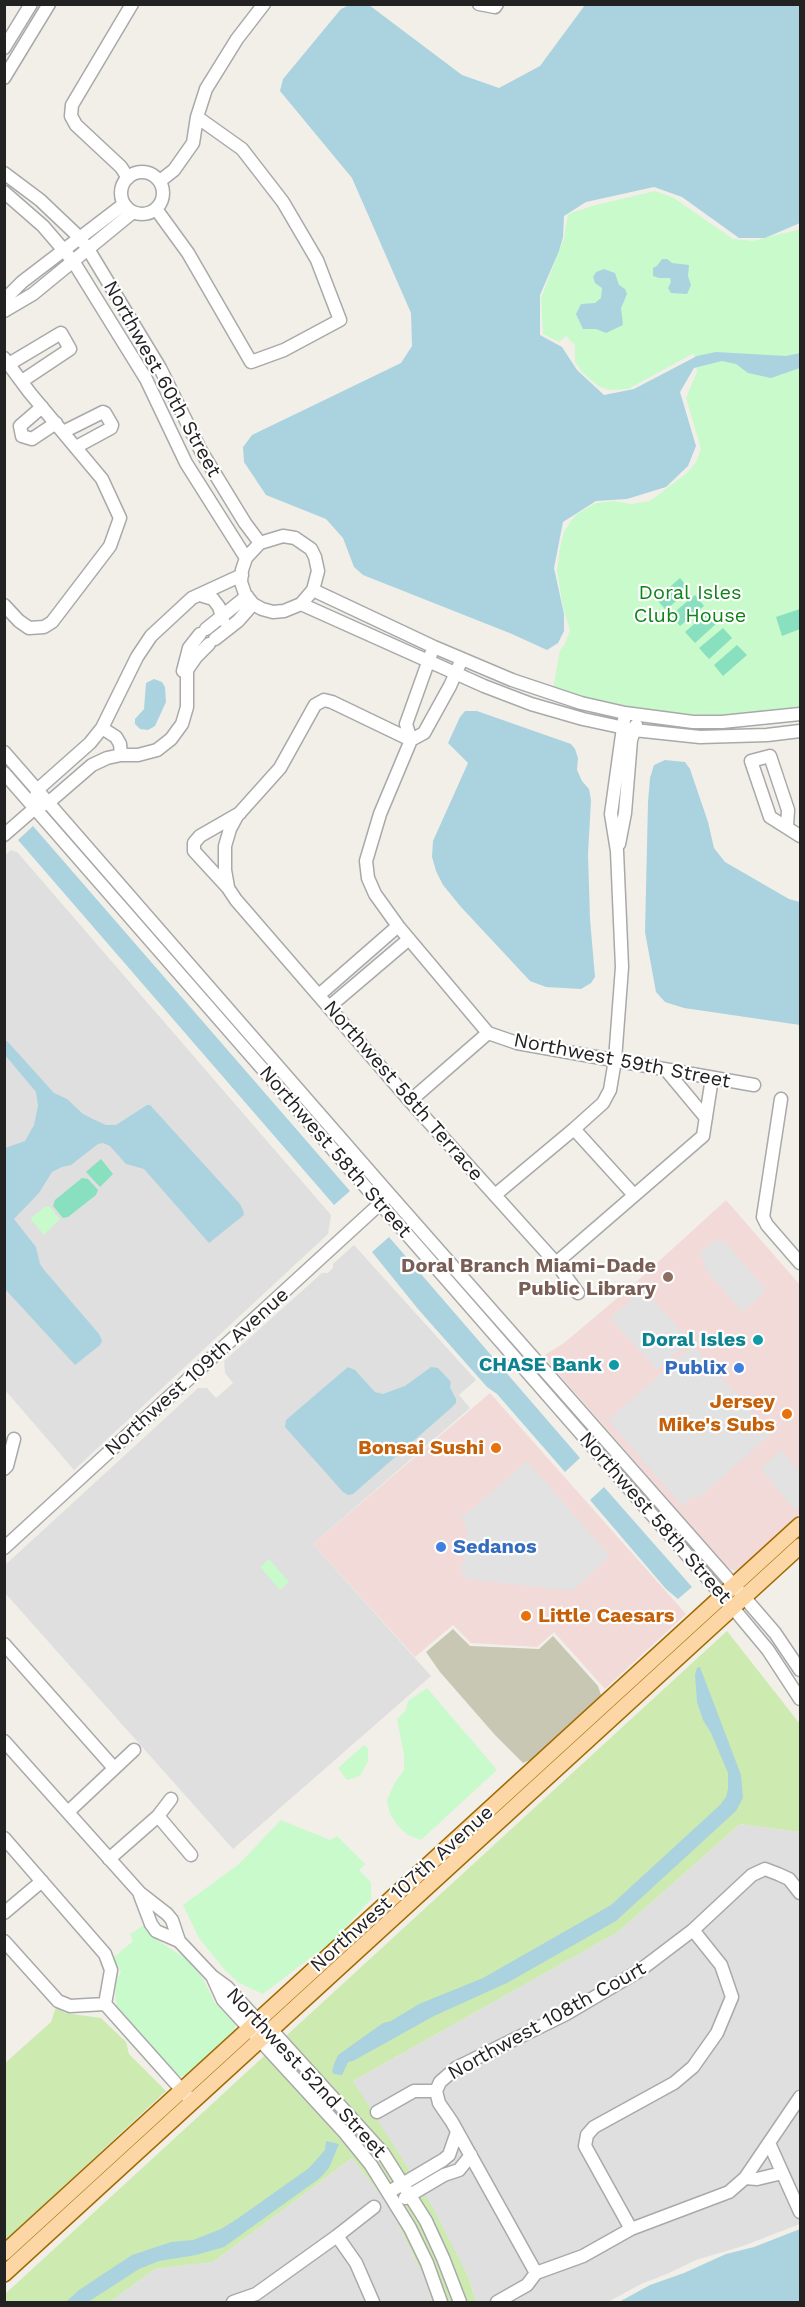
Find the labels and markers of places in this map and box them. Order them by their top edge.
place label: Doral Branch Miami-Dade Public Library [401,1254,656,1301]
marker: Doral Branch Miami-Dade Public Library [661,1270,675,1284]
place label: Doral Isles [642,1328,746,1352]
marker: Doral Isles [751,1333,765,1347]
place label: CHASE Bank [479,1353,602,1377]
place label: Publix [665,1356,727,1380]
marker: CHASE Bank [607,1358,621,1372]
marker: Publix [732,1361,746,1375]
place label: Jersey Mike's Subs [658,1390,775,1437]
marker: Jersey Mike's Subs [780,1407,794,1421]
place label: Bonsai Sushi [358,1436,484,1460]
marker: Bonsai Sushi [489,1441,503,1455]
place label: Sedanos [453,1535,537,1559]
marker: Sedanos [434,1540,448,1554]
place label: Little Caesars [538,1604,674,1628]
marker: Little Caesars [519,1609,533,1623]

